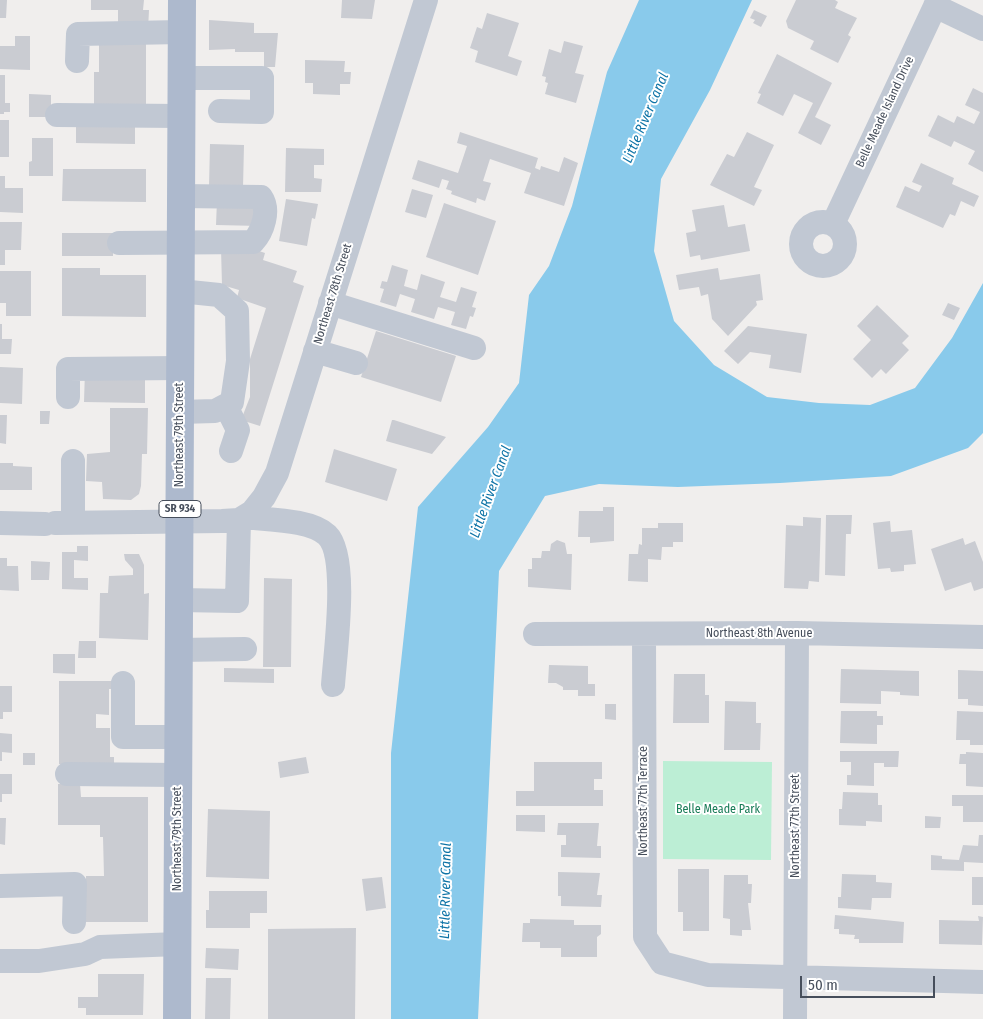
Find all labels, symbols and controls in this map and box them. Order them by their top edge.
street label: Belle Meade Island Drive [853,54,917,170]
water label: Little River Canal [619,70,673,166]
street label: Northeast 78th Street [311,242,355,346]
street label: Northeast 79th Street [173,383,187,487]
water label: Little River Canal [467,444,515,540]
road number: SR 934 [159,500,201,518]
street label: Northeast 8th Avenue [706,627,812,641]
street label: Northeast 77th Terrace [637,746,651,856]
street label: Northeast 77th Street [789,774,803,878]
street label: Northeast 79th Street [171,787,185,891]
park label: Belle Meade Park [676,803,760,817]
water label: Little River Canal [437,843,455,939]
scale bar [803,966,938,998]
text: 50 m [808,976,838,994]

